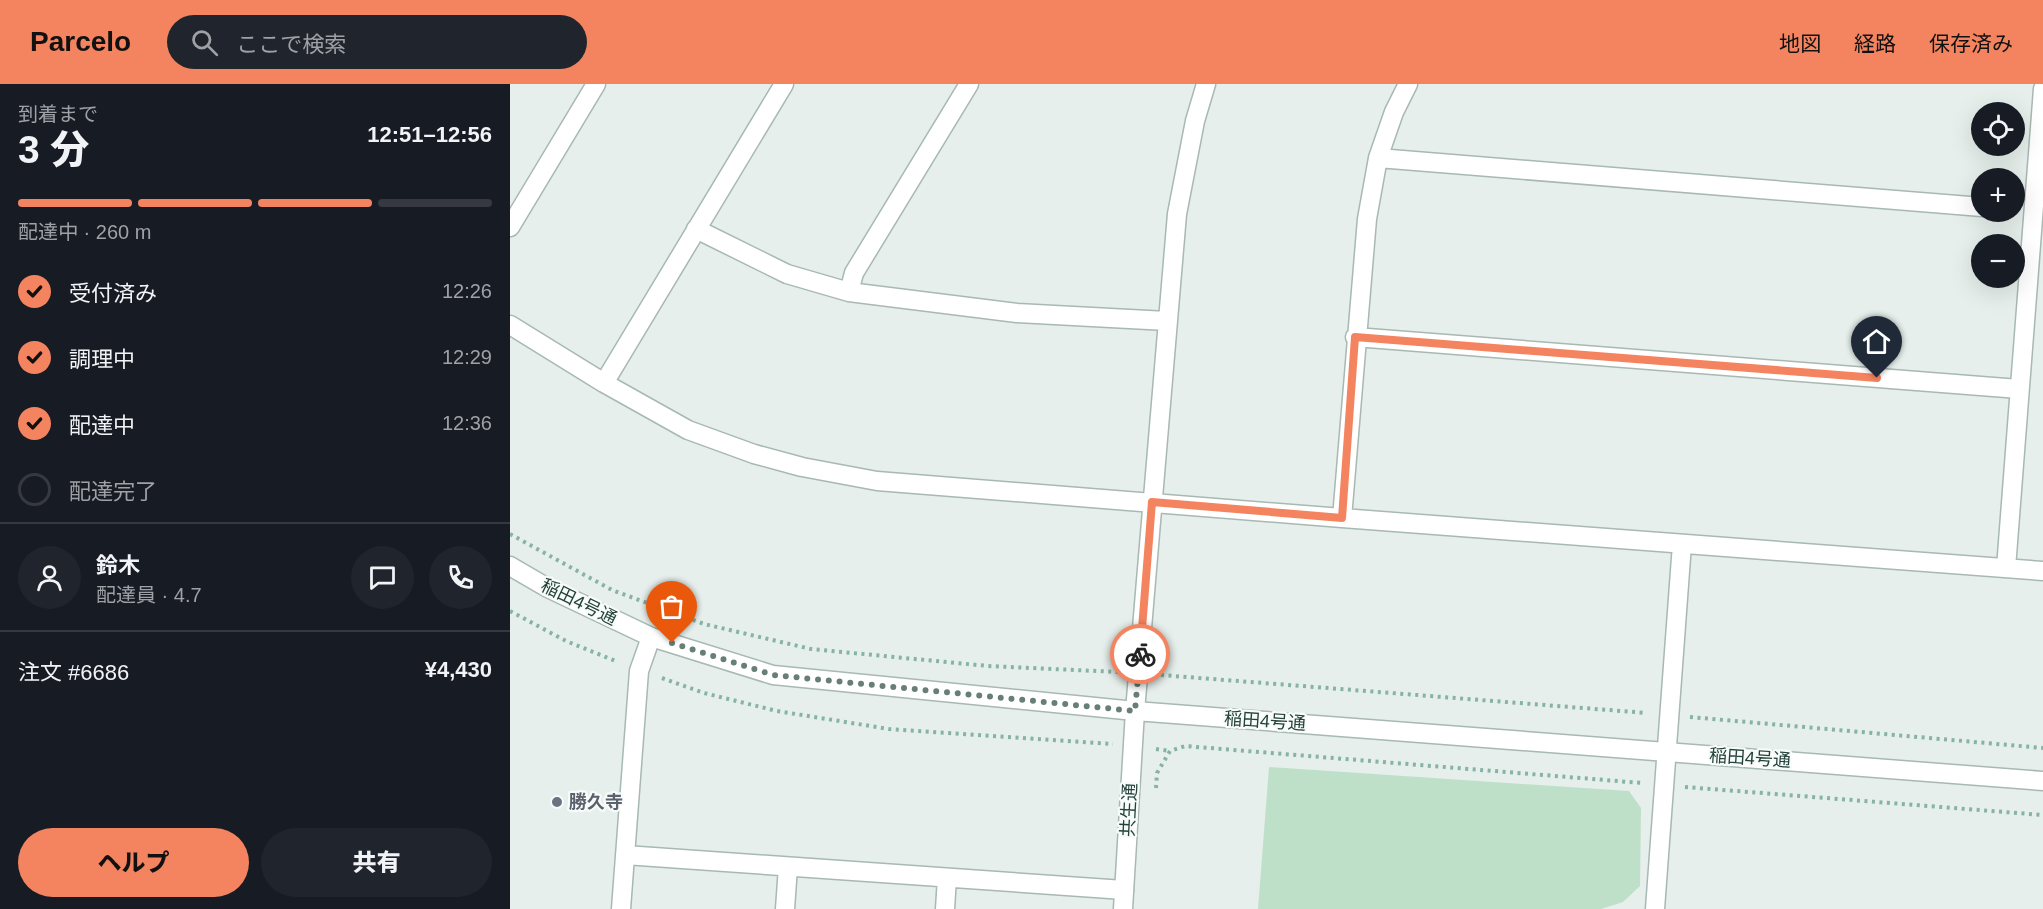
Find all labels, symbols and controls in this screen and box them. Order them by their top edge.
search box [167,15,587,69]
text: Parcelo [30,26,131,57]
icon: search [188,26,221,59]
text: ここで検索 [236,32,346,57]
text: 地図 [1779,32,1821,55]
text: 経路 [1854,32,1896,55]
text: 保存済み [1929,32,2013,55]
map controls [1971,102,2025,288]
button: locate [1971,102,2025,156]
text: 到着まで [18,103,98,125]
text: 12:51–12:56 [367,122,492,147]
text: 3 分 [18,128,90,171]
button: + [1971,168,2025,222]
text: 配達中 · 260 m [18,221,151,243]
button: − [1971,234,2025,288]
icon: check [18,275,51,308]
text: 12:26 [442,280,492,302]
text: 受付済み [69,281,157,306]
pin [1851,316,1902,378]
icon: home [1860,325,1893,358]
icon: check [18,341,51,374]
text: 12:29 [442,346,492,368]
text: 調理中 [69,347,135,372]
icon: check [18,407,51,440]
text: 12:36 [442,412,492,434]
text: 配達中 [69,413,135,438]
text: 配達完了 [69,479,157,504]
button: person [18,546,81,609]
button: chat [351,546,414,609]
button: phone [429,546,492,609]
text: 鈴木 [96,553,140,578]
street label: 稲田4号通 [538,575,620,629]
pin [646,581,697,643]
text: 配達員 · 4.7 [96,584,202,606]
icon: bag [655,590,688,623]
courier [1110,624,1170,684]
icon: bike [1124,638,1157,671]
text: ¥4,430 [425,657,492,682]
text: 注文 #6686 [18,660,129,685]
street label: 稲田4号通 [1223,708,1307,734]
street label: 稲田4号通 [1708,745,1792,771]
street label: 共生通 [1118,783,1140,837]
place label: 勝久寺 [569,792,623,812]
marker: 勝久寺 [550,795,564,809]
button: ヘルプ [18,828,249,897]
button: 共有 [261,828,492,897]

